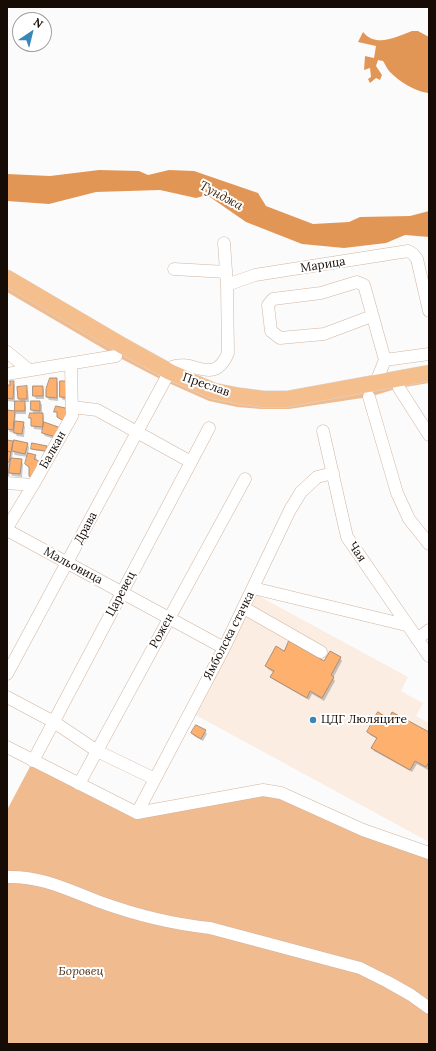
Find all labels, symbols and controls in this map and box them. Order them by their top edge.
north arrow [12,12,52,52]
text: N [31,15,46,31]
water label: Тунджа [196,178,246,214]
street label: Марица [299,254,347,276]
street label: Преслав [181,370,231,400]
street label: Балкан [37,429,69,471]
street label: Драва [72,510,100,546]
street label: Чая [345,539,369,565]
street label: Мальовица [41,544,105,588]
street label: Царевец [103,569,139,619]
street label: Ямболска стачка [200,589,258,683]
street label: Рожен [147,611,177,651]
place label: ЦДГ Люляците [321,713,407,727]
marker: ЦДГ Люляците [308,715,318,725]
park label: Боровец [58,965,104,979]

